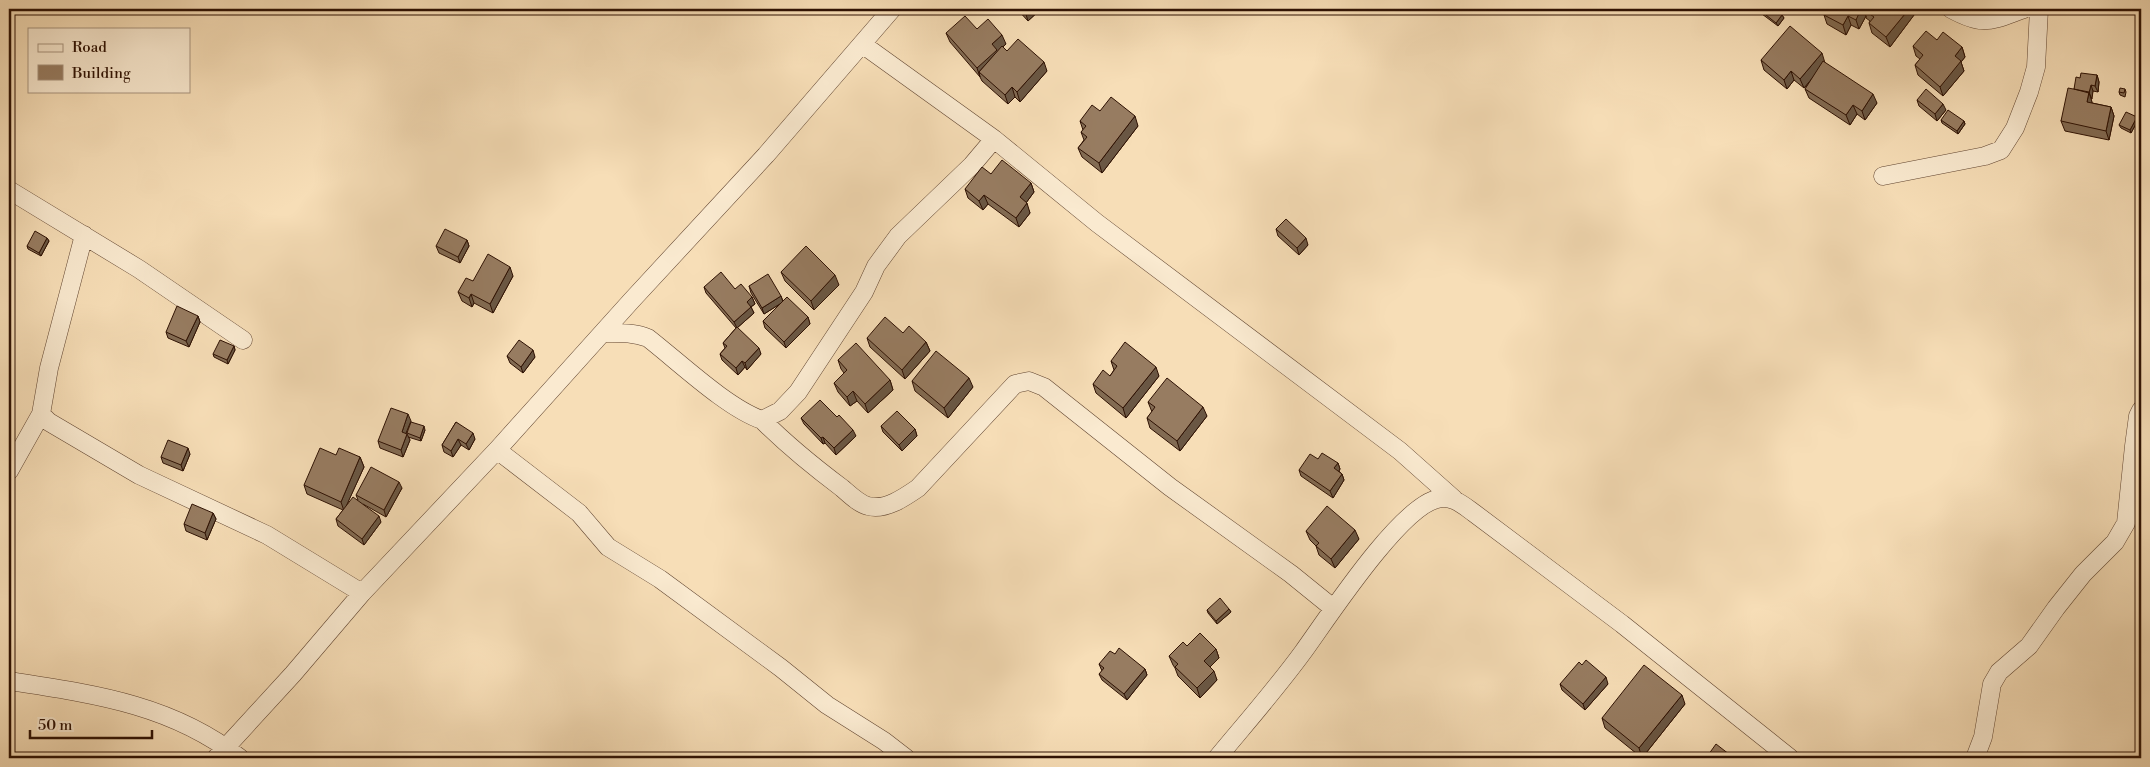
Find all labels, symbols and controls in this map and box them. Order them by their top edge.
legend [28,28,190,92]
text: Road [72,38,107,57]
text: Building [71,64,131,83]
scale bar [30,707,152,739]
text: 50 m [38,716,72,735]

